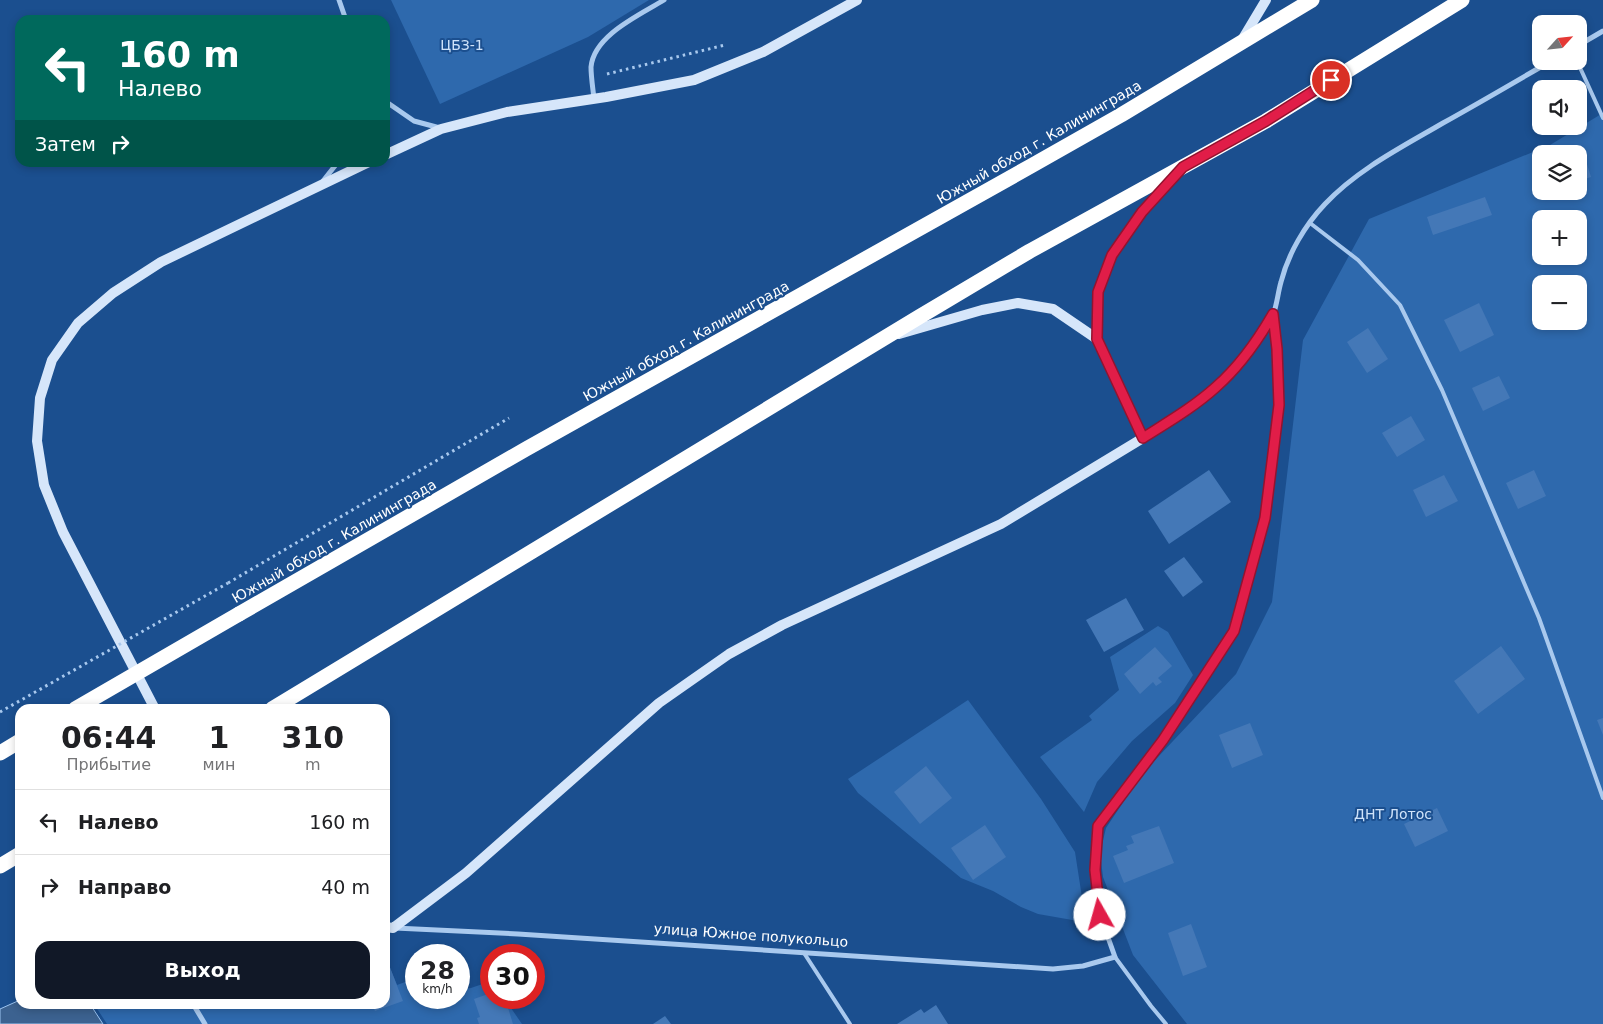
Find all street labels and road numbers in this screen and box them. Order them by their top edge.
street label: Южный обход г. Калининграда [934,77,1144,207]
street label: Южный обход г. Калининграда [580,278,792,404]
street label: Южный обход г. Калининграда [229,476,439,606]
street label: улица Южное полукольцо [653,920,849,950]

